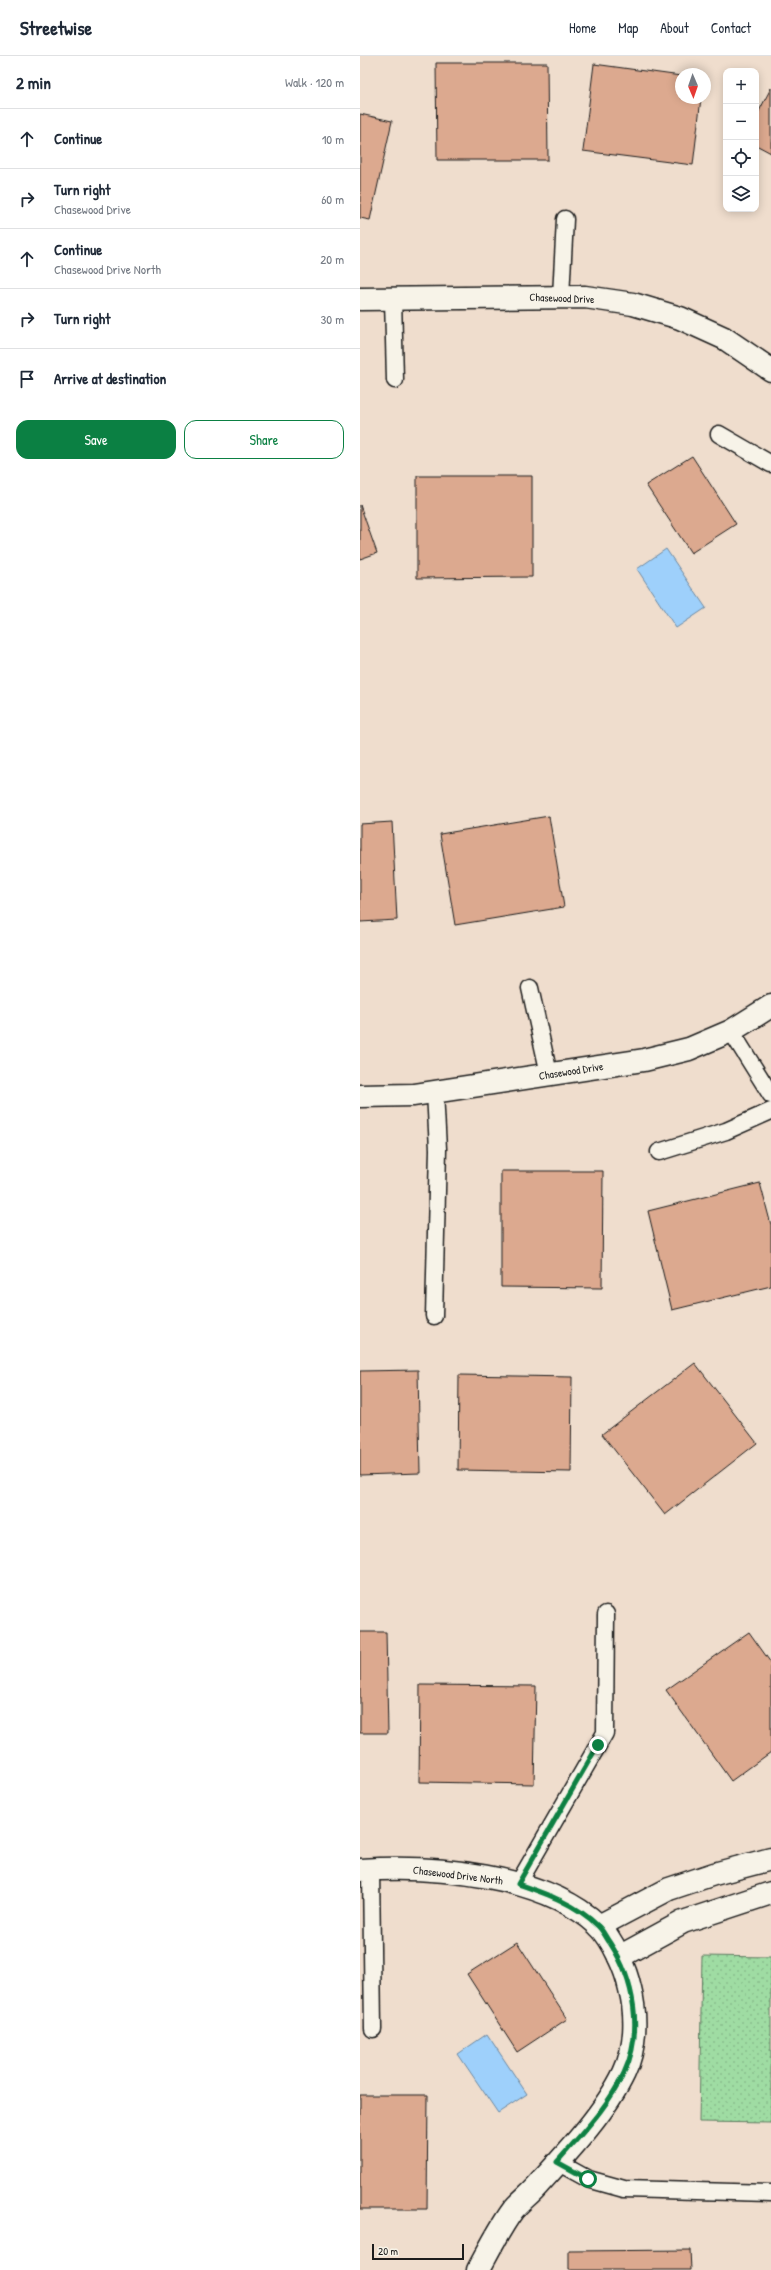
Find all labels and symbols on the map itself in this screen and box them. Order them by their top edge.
north arrow [675,68,711,104]
street label: Chasewood Drive [529,290,595,306]
street label: Chasewood Drive [538,1059,605,1083]
route end [589,1736,607,1754]
street label: Chasewood Drive North [412,1863,504,1888]
route start [579,2170,597,2188]
scale bar [372,2242,464,2261]

